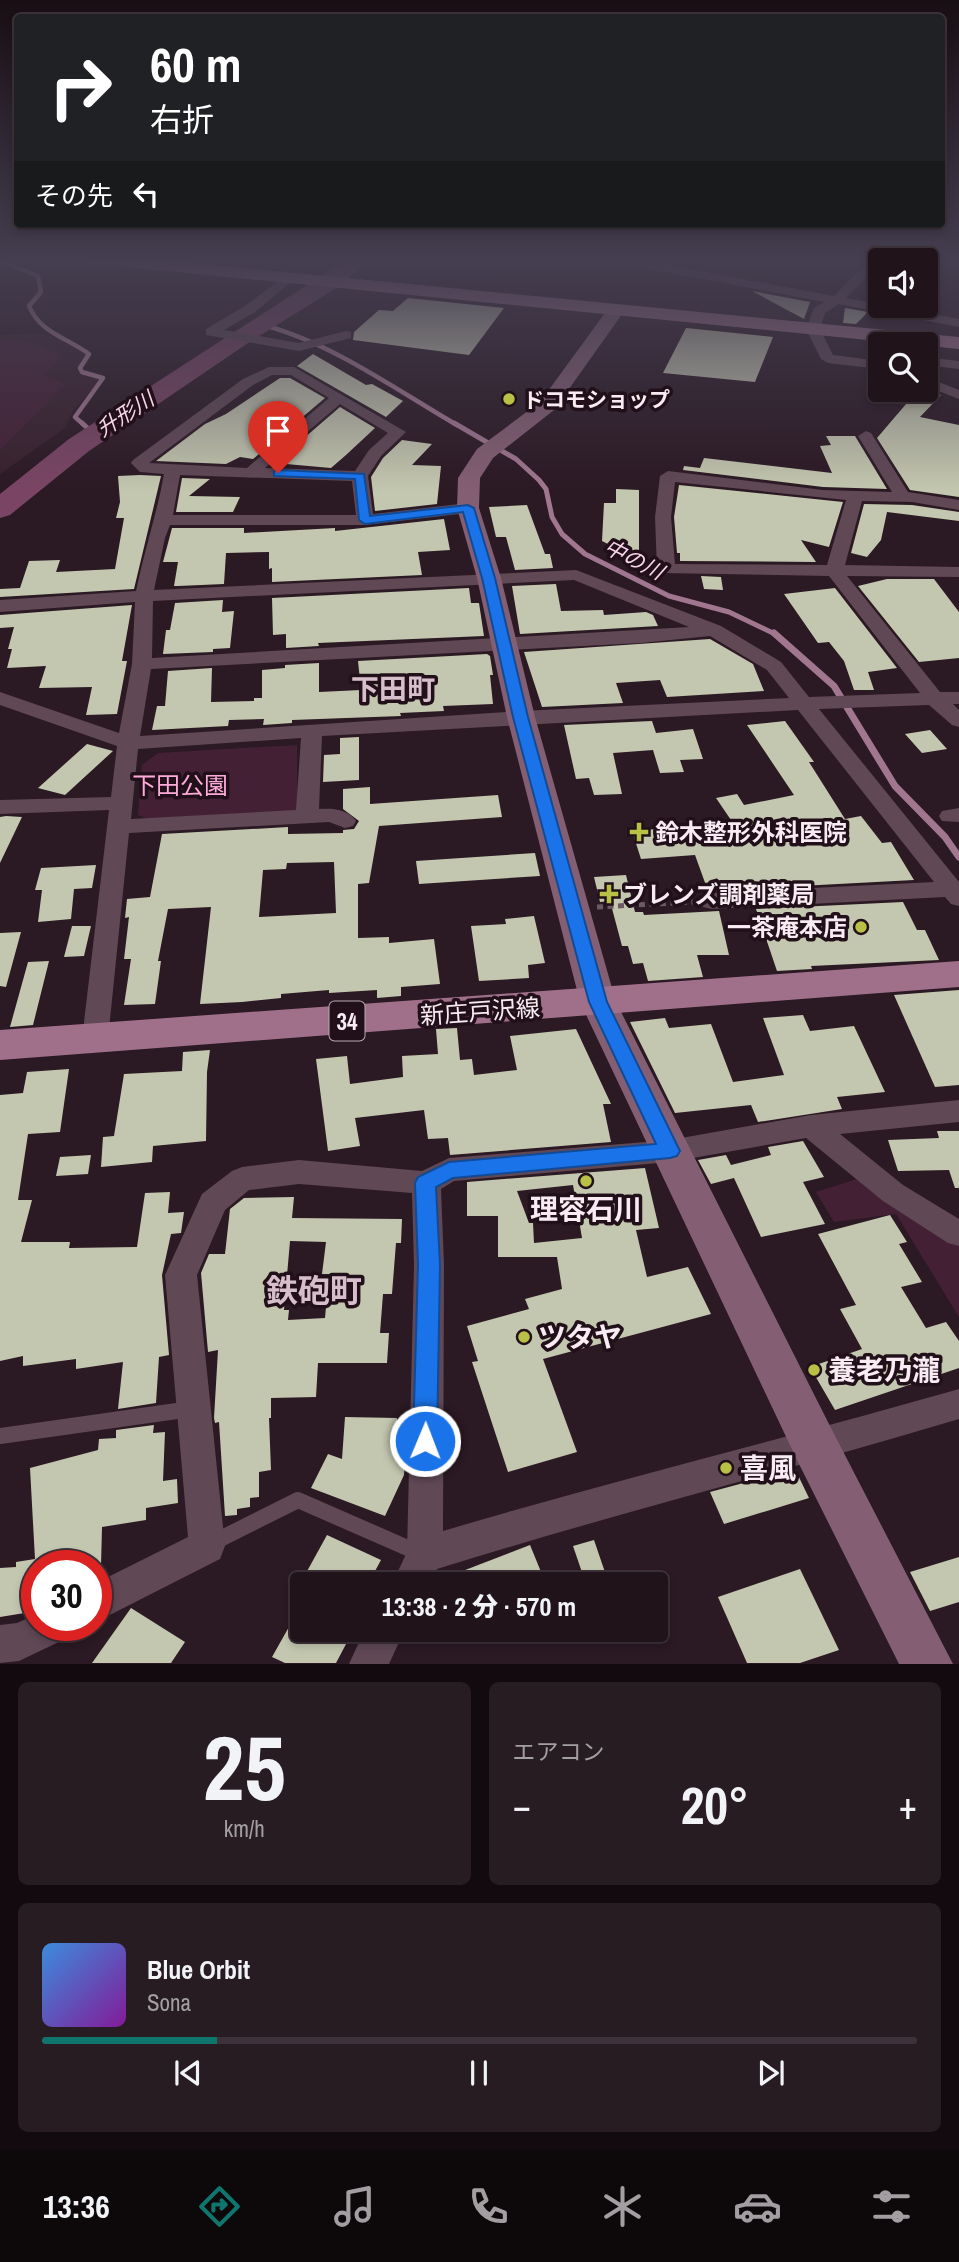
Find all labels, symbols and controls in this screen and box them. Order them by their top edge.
text: 60 m [150,31,242,97]
icon: right [35,42,126,133]
text: 右折 [150,98,214,141]
icon: left [127,175,165,213]
text: その先 [35,178,113,213]
map controls [868,248,938,402]
button: sound [868,248,938,318]
button: search [868,332,938,402]
water label: 升形川 [91,384,161,443]
place label: ドコモショップ [523,385,670,414]
marker: ドコモショップ [501,391,517,407]
pin [248,401,308,473]
icon: arrive [259,412,297,450]
water label: 中の川 [599,532,670,587]
district label: 下田町 [351,670,435,708]
park label: 下田公園 [132,769,228,801]
place label: 鈴木整形外科医院 [655,816,847,848]
marker: 鈴木整形外科医院 [629,822,649,842]
place label: ブレンズ調剤薬局 [623,878,815,910]
marker: ブレンズ調剤薬局 [601,886,617,902]
place label: 一茶庵本店 [727,911,847,943]
marker: 一茶庵本店 [853,919,869,935]
street label: 新庄戸沢線 [419,991,541,1031]
road number: 34 [330,1002,364,1040]
marker: 理容石川 [578,1173,594,1189]
place label: 理容石川 [530,1190,642,1228]
district label: 鉄砲町 [266,1269,362,1312]
place label: ツタヤ [538,1318,622,1356]
marker: ツタヤ [516,1329,532,1345]
place label: 養老乃瀧 [828,1351,940,1389]
marker: 養老乃瀧 [806,1362,822,1378]
position arrow [388,1404,462,1478]
place label: 喜風 [740,1449,796,1487]
marker: 喜風 [718,1460,734,1476]
speed limit sign: 30 [21,1550,112,1641]
text: 13:38 · 2 分 · 570 m [382,1589,576,1624]
text: 25 [203,1706,286,1828]
text: エアコン [513,1736,605,1767]
text: 20° [681,1770,749,1840]
text: − [513,1780,531,1831]
text: + [899,1780,917,1831]
text: km/h [224,1813,265,1844]
text: Blue Orbit [147,1952,250,1987]
text: Sona [147,1987,191,2018]
icon: previous [169,2054,207,2092]
icon: pause [460,2054,498,2092]
icon: next [752,2054,790,2092]
icon: directions [195,2182,244,2231]
icon: music [330,2182,379,2231]
icon: phone [464,2182,513,2231]
icon: climate [598,2182,647,2231]
icon: car [733,2182,782,2231]
icon: filters [867,2182,916,2231]
text: 13:36 [43,2185,110,2228]

